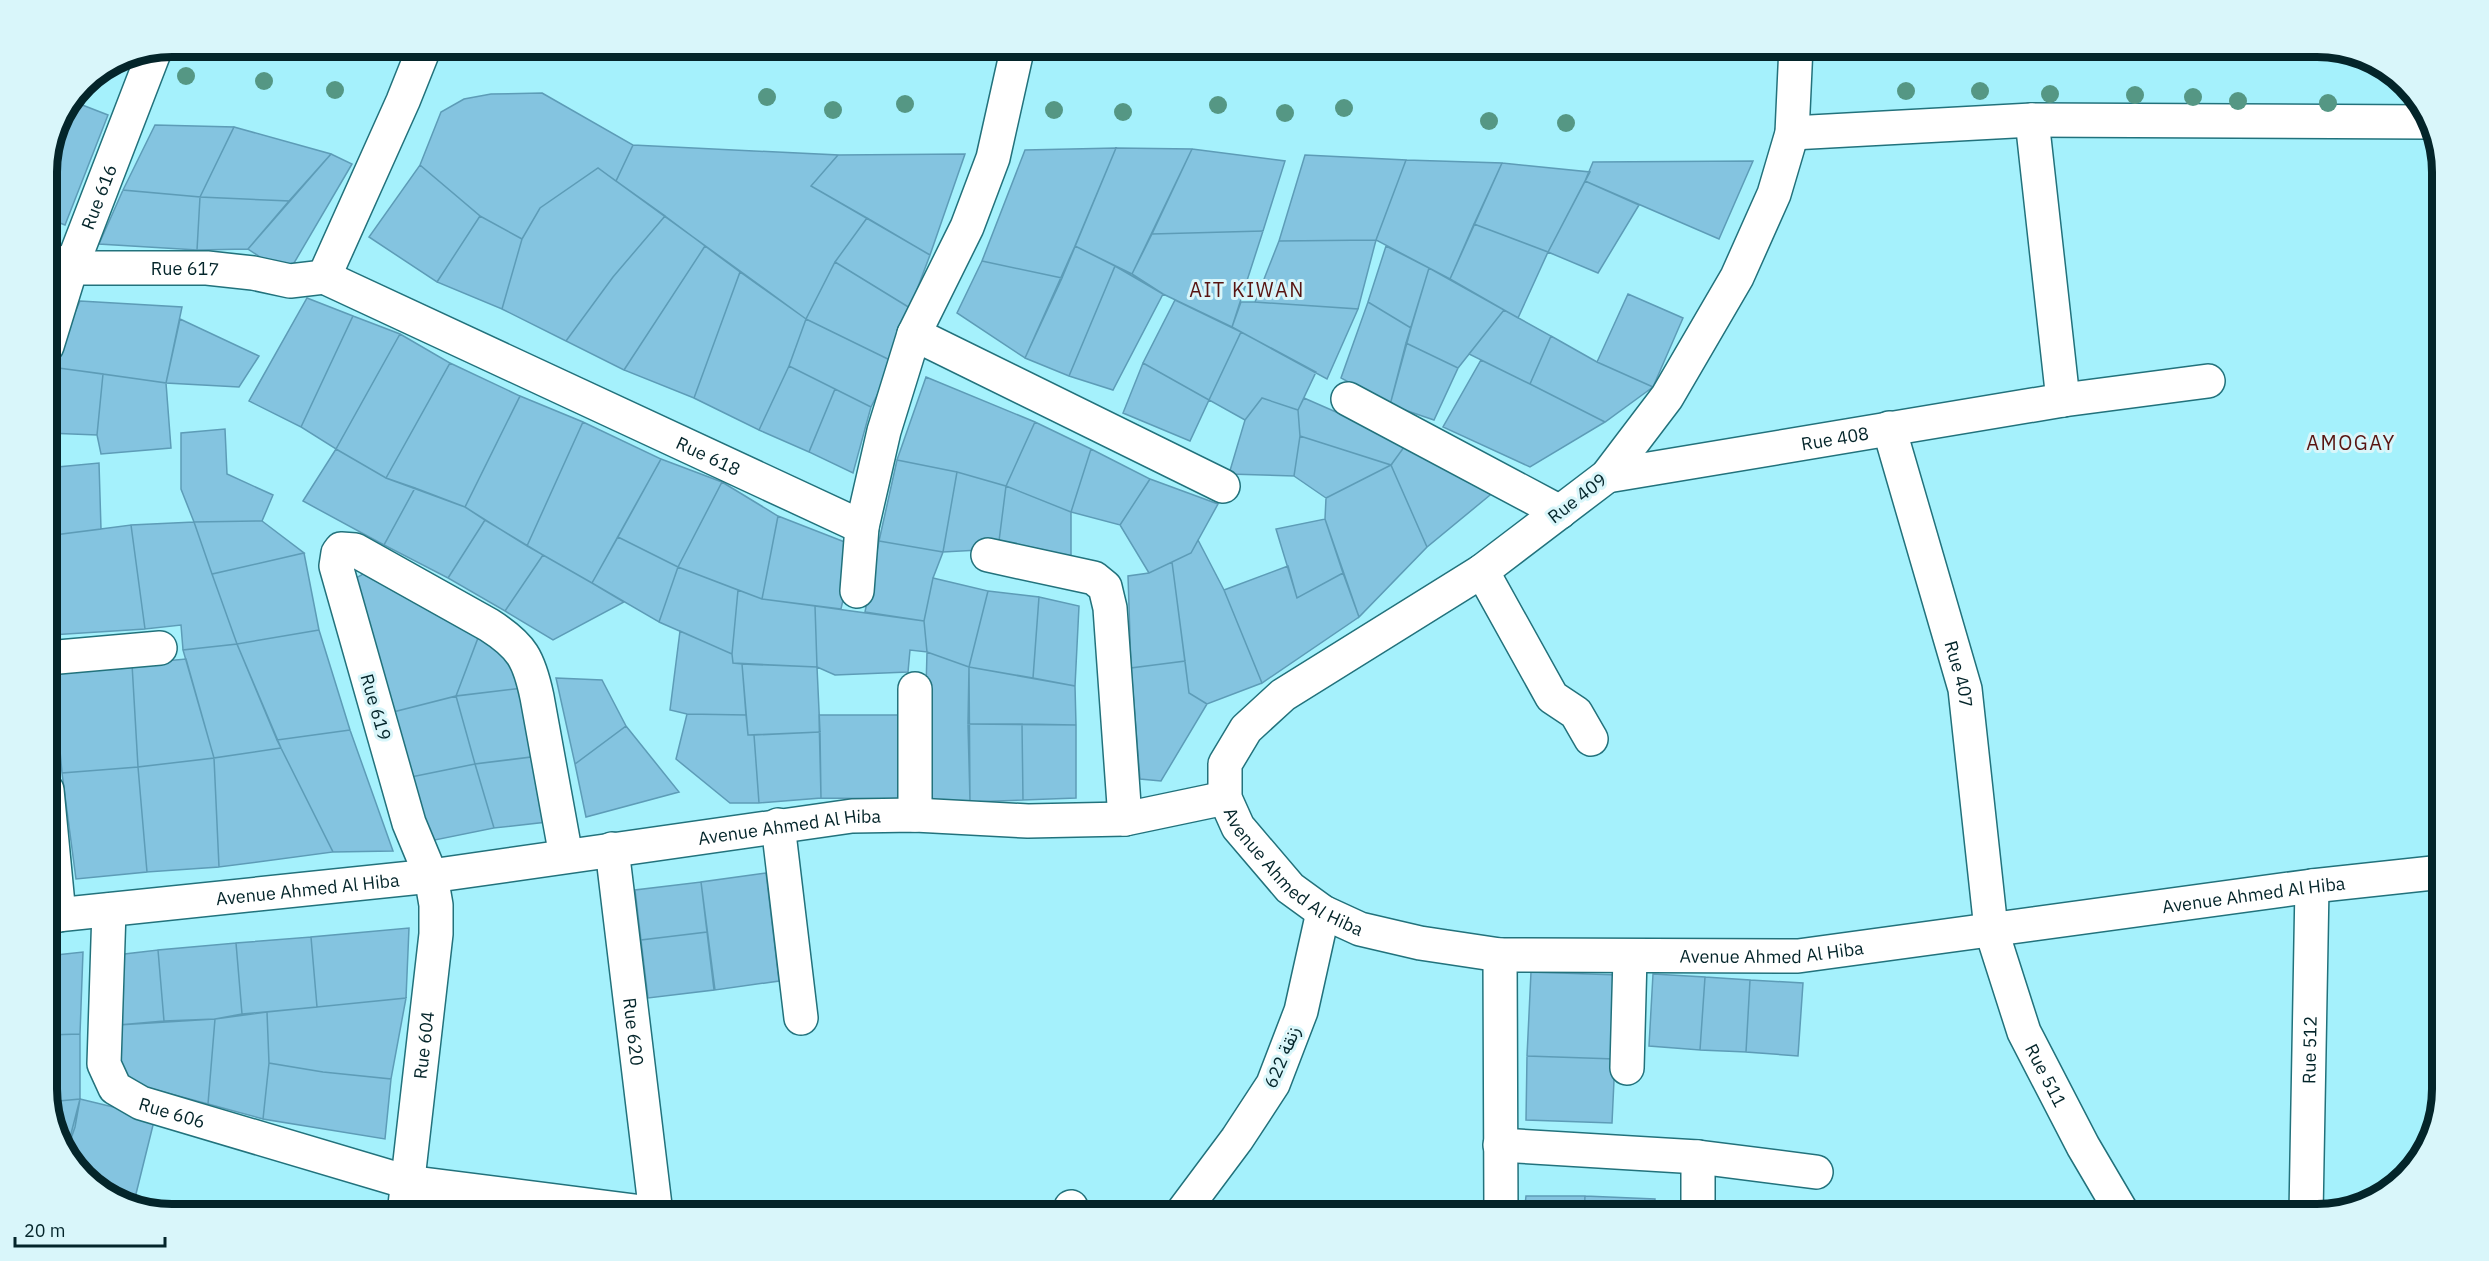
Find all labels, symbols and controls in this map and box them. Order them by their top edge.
street label: Rue 616 [75,161,121,233]
street label: Rue 617 [151,257,220,281]
district label: AIT KIWAN [1189,276,1305,303]
street label: Rue 408 [1799,421,1870,455]
district label: AMOGAY [2306,429,2396,456]
street label: Rue 618 [673,431,744,481]
street label: Rue 409 [1543,468,1611,528]
street label: Rue 407 [1940,638,1978,708]
street label: Rue 619 [356,671,396,743]
street label: Avenue Ahmed Al Hiba [696,804,881,849]
street label: Avenue Ahmed Al Hiba [1219,804,1367,941]
street label: Avenue Ahmed Al Hiba [215,868,401,910]
street label: Avenue Ahmed Al Hiba [2161,871,2347,918]
street label: Avenue Ahmed Al Hiba [1680,936,1865,968]
street label: Rue 620 [619,996,650,1067]
street label: Rue 604 [408,1010,439,1080]
street label: Rue 512 [2297,1016,2321,1084]
street label: زنقة 622 [1259,1022,1305,1092]
street label: Rue 511 [2020,1040,2072,1111]
street label: Rue 606 [136,1092,208,1133]
scale bar [15,1210,165,1248]
text: 20 m [24,1219,66,1242]

